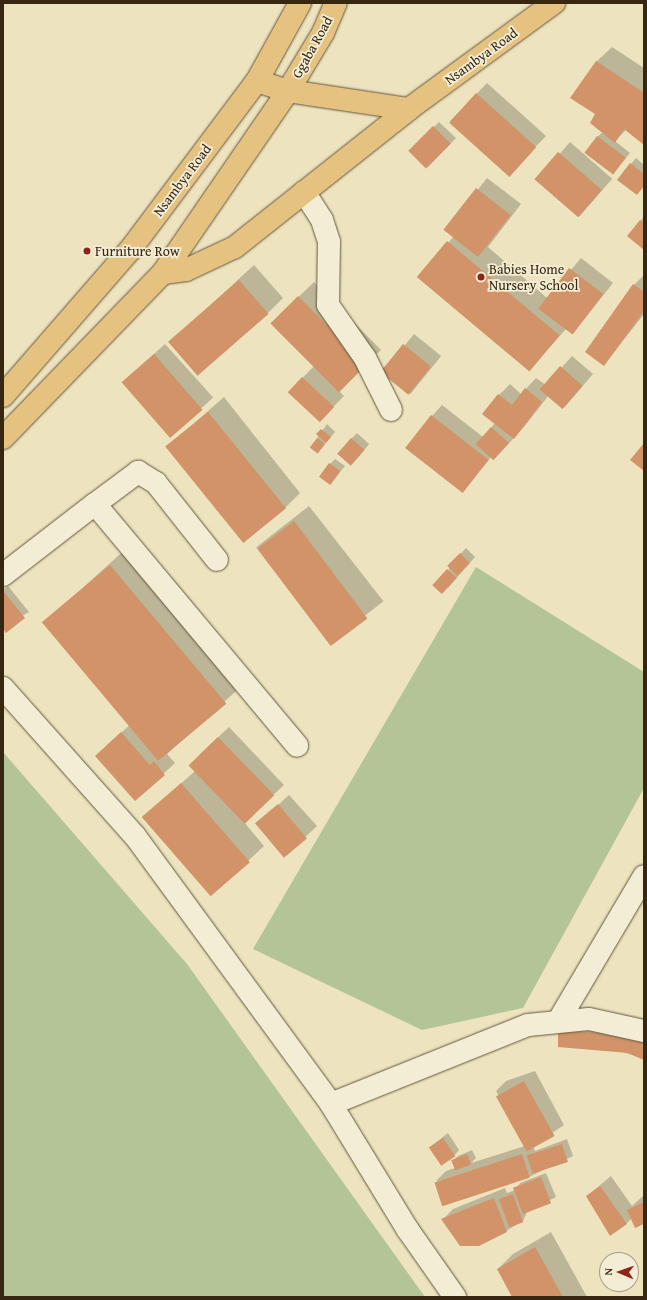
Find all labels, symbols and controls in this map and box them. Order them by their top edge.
street label: Ggaba Road [288,13,336,81]
street label: Nsambya Road [441,24,521,88]
street label: Nsambya Road [149,141,215,219]
place label: Furniture Row [95,243,180,259]
marker: Furniture Row [82,246,92,256]
place label: Babies Home Nursery School [489,261,578,294]
marker: Babies Home Nursery School [476,272,486,282]
north arrow [599,1252,639,1292]
text: N [600,1268,616,1276]

